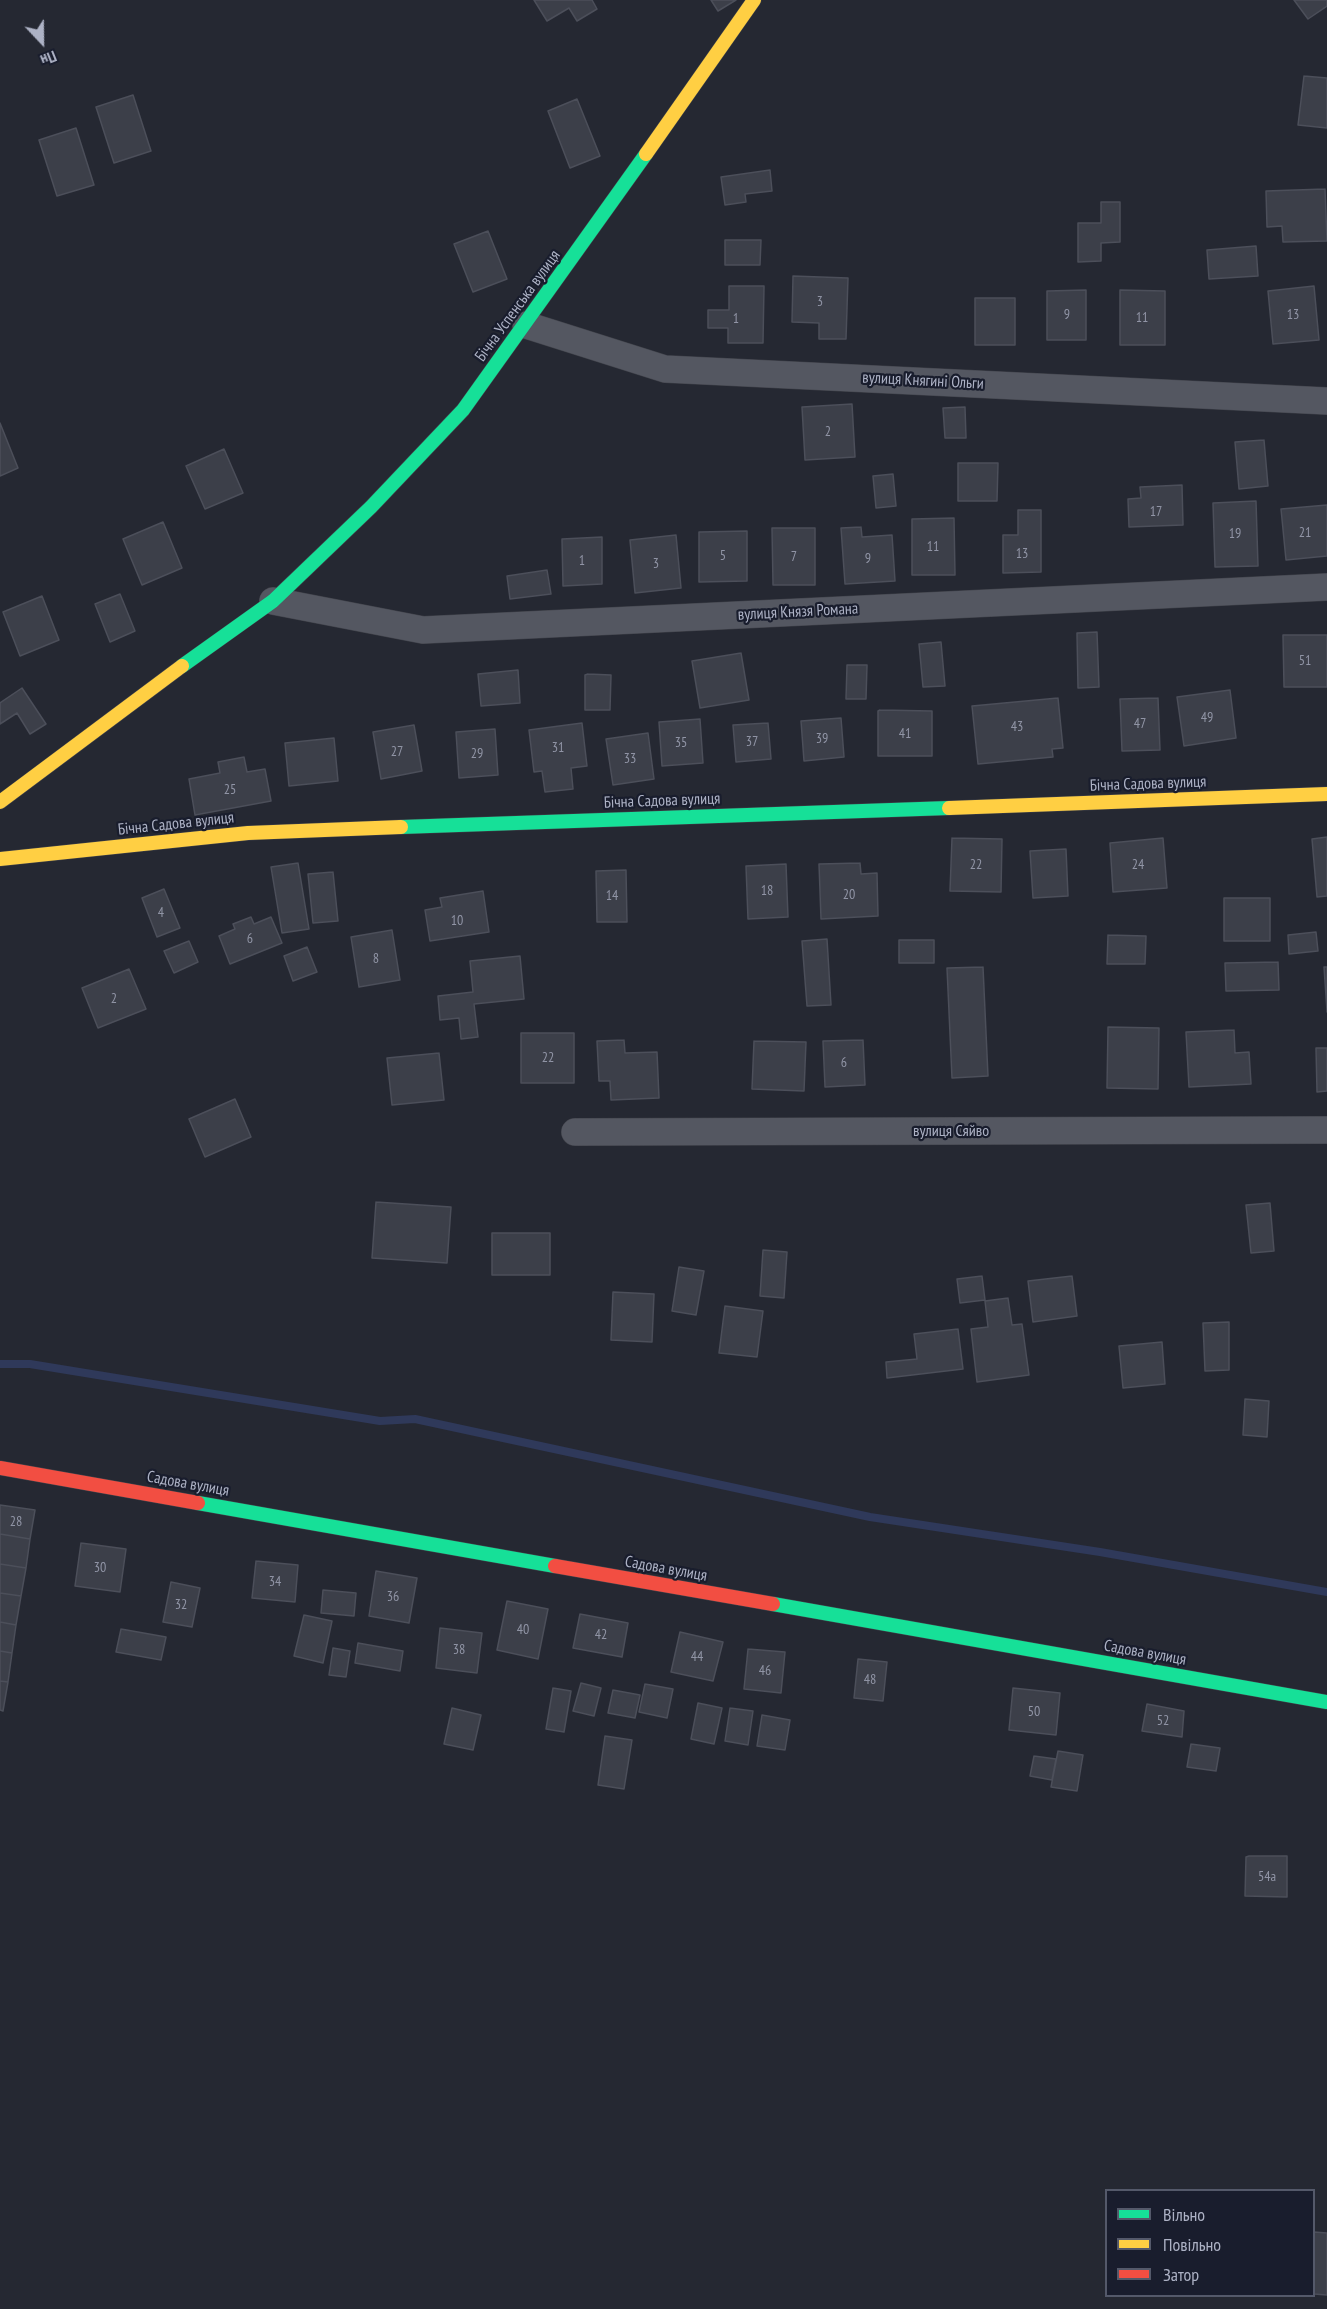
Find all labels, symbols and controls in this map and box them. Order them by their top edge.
north arrow [12,12,72,72]
text: Пн [38,47,60,71]
street label: Бічна Успенська вулиця [471,247,565,365]
house number: 3 [817,294,823,310]
house number: 9 [1064,307,1070,323]
house number: 13 [1287,307,1299,323]
house number: 11 [1136,310,1148,326]
house number: 1 [733,311,739,327]
street label: вулиця Княгині Ольги [862,368,984,394]
house number: 2 [825,424,831,440]
house number: 17 [1150,504,1162,520]
house number: 21 [1299,525,1311,541]
house number: 19 [1229,526,1241,542]
house number: 11 [927,539,939,555]
house number: 13 [1016,546,1028,562]
house number: 5 [720,548,726,564]
house number: 7 [791,549,797,565]
house number: 9 [865,551,871,567]
house number: 1 [579,553,585,569]
house number: 3 [653,556,659,572]
street label: вулиця Князя Романа [737,599,859,625]
house number: 51 [1299,653,1311,669]
house number: 49 [1201,710,1213,726]
house number: 47 [1134,716,1146,732]
house number: 43 [1011,719,1023,735]
house number: 41 [899,726,911,742]
house number: 39 [816,731,828,747]
house number: 37 [746,734,758,750]
house number: 35 [675,735,687,751]
house number: 31 [552,740,564,756]
house number: 27 [391,744,403,760]
house number: 29 [471,746,483,762]
house number: 33 [624,751,636,767]
street label: Бічна Садова вулиця [1089,772,1207,796]
house number: 25 [224,782,236,798]
street label: Бічна Садова вулиця [603,789,721,813]
street label: Бічна Садова вулиця [117,808,235,840]
house number: 22 [970,857,982,873]
house number: 24 [1132,857,1144,873]
house number: 18 [761,883,773,899]
house number: 20 [843,887,855,903]
house number: 14 [606,888,618,904]
house number: 4 [158,905,164,921]
house number: 10 [451,913,463,929]
house number: 6 [247,931,253,947]
house number: 8 [373,951,379,967]
house number: 2 [111,991,117,1007]
house number: 22 [542,1050,554,1066]
house number: 6 [841,1055,847,1071]
street label: вулиця Сяйво [913,1121,989,1141]
street label: Садова вулиця [145,1467,231,1501]
house number: 28 [10,1514,22,1530]
street label: Садова вулиця [623,1552,709,1586]
house number: 30 [94,1560,106,1576]
house number: 34 [269,1574,281,1590]
house number: 36 [387,1589,399,1605]
house number: 32 [175,1597,187,1613]
house number: 40 [517,1622,529,1638]
house number: 42 [595,1627,607,1643]
street label: Садова вулиця [1102,1636,1188,1670]
house number: 38 [453,1642,465,1658]
house number: 44 [691,1649,703,1665]
house number: 46 [759,1663,771,1679]
house number: 48 [864,1672,876,1688]
house number: 50 [1028,1704,1040,1720]
house number: 52 [1157,1713,1169,1729]
house number: 54а [1258,1869,1276,1885]
legend [1105,2189,1315,2297]
text: Вільно [1163,2203,1205,2226]
text: Повільно [1163,2233,1221,2256]
text: Затор [1163,2263,1199,2286]

